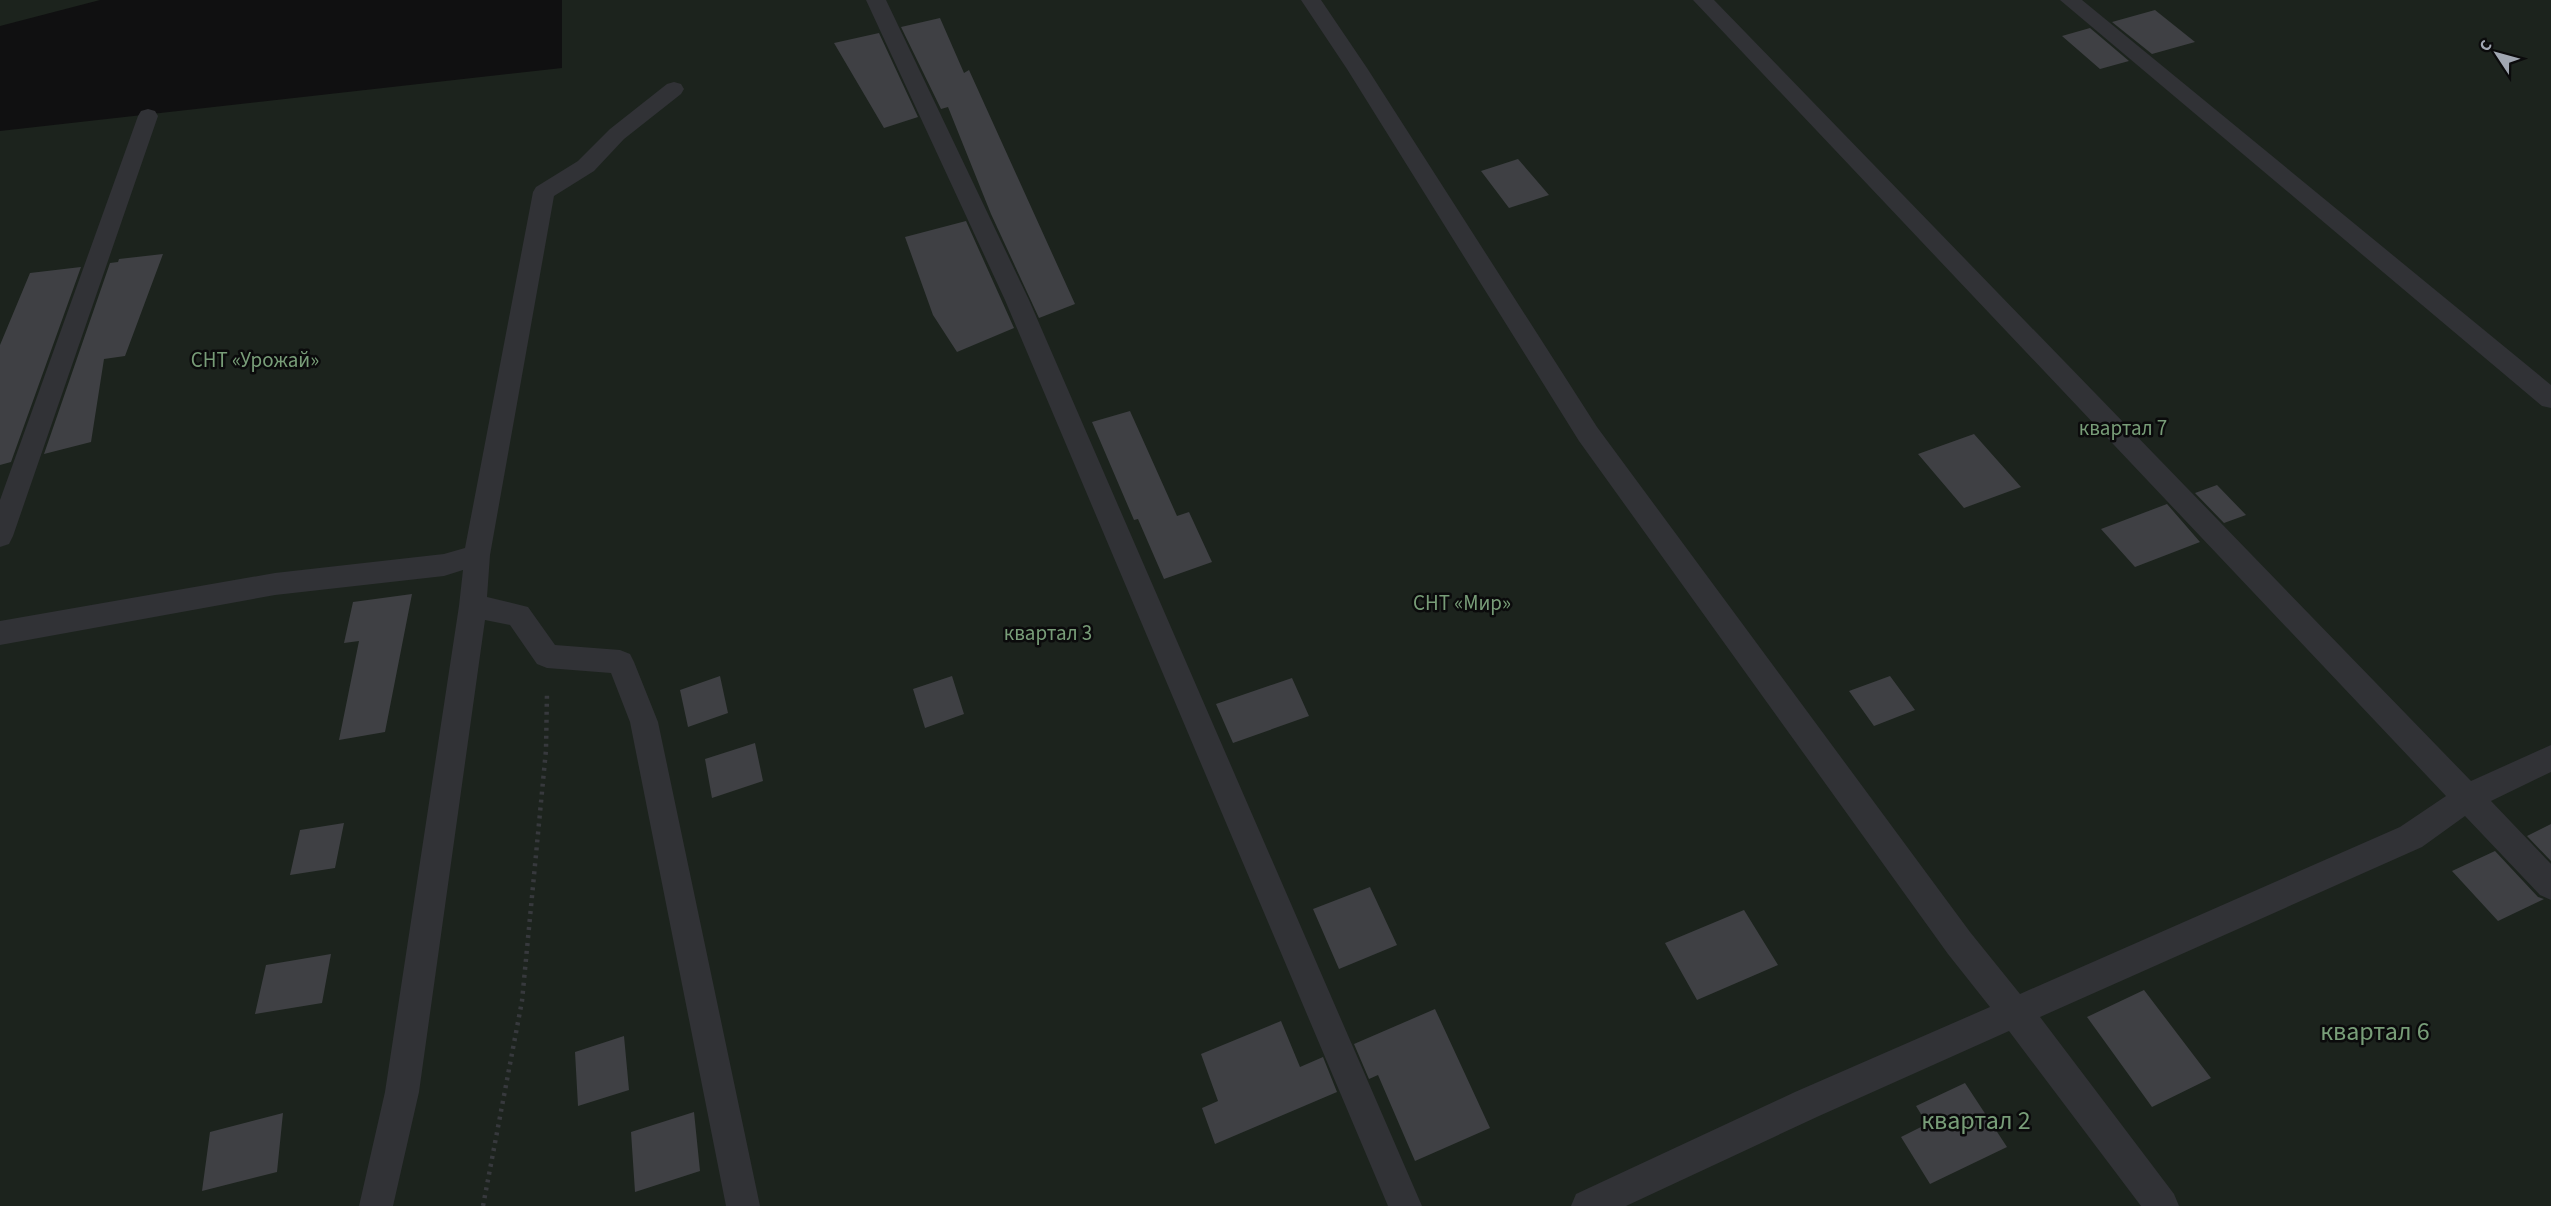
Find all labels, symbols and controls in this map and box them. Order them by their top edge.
north arrow [2467,24,2527,84]
text: С [2474,36,2497,56]
park label: СНТ «Урожай» [191,345,319,375]
park label: квартал 7 [2079,413,2167,443]
park label: СНТ «Мир» [1413,588,1511,618]
park label: квартал 3 [1004,618,1092,648]
park label: квартал 6 [2320,1013,2430,1050]
park label: квартал 2 [1921,1102,2031,1139]

